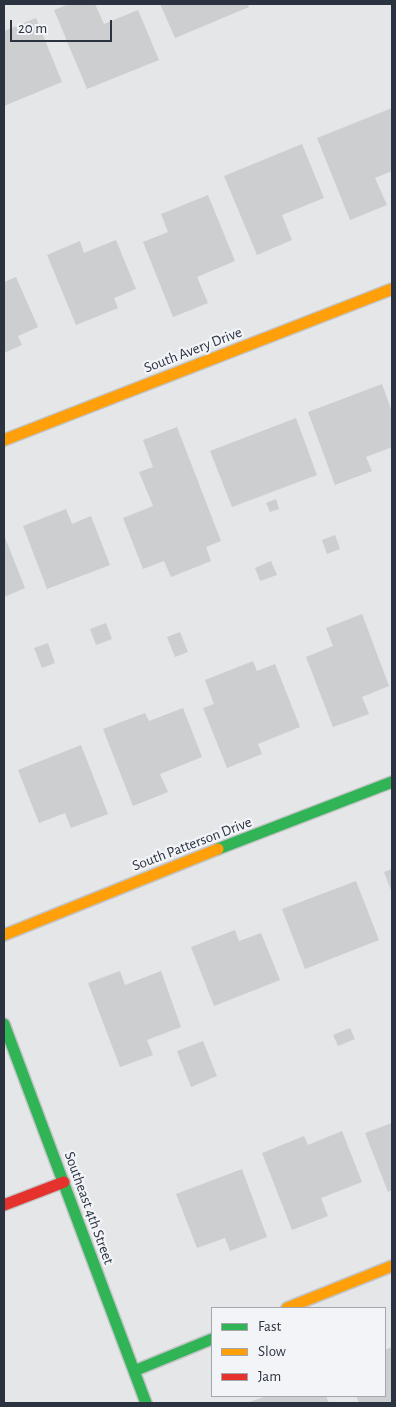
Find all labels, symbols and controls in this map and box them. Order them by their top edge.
scale bar [12,10,115,42]
text: 20 m [18,21,47,36]
street label: South Avery Drive [142,323,244,377]
street label: South Patterson Drive [130,813,254,875]
street label: Southeast 4th Street [60,1149,118,1267]
legend [211,1307,386,1397]
text: Fast [258,1319,281,1334]
text: Slow [258,1344,286,1359]
text: Jam [258,1369,281,1384]

